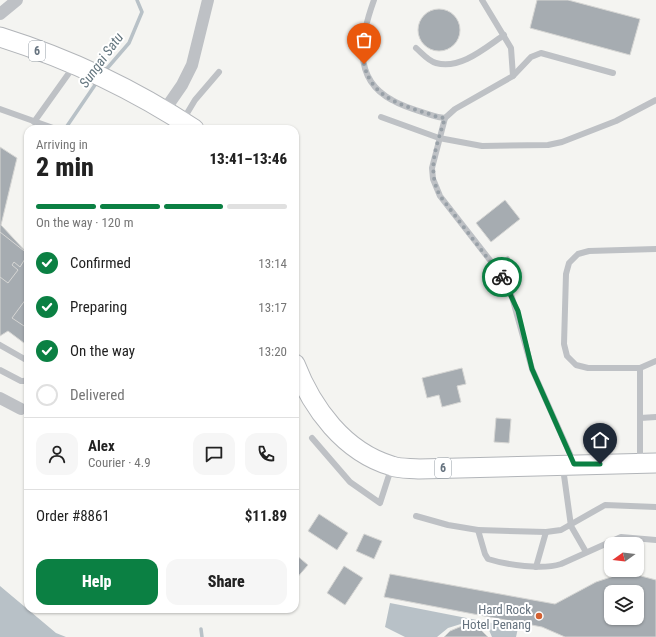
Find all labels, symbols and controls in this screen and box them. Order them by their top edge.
pin [347,23,381,64]
water label: Sungai Satu [76,29,126,91]
icon: bag [353,29,375,51]
road number: 6 [29,41,45,61]
text: Arriving in [36,137,88,152]
text: 13:41–13:46 [209,150,287,168]
text: 2 min [36,152,94,182]
text: On the way · 120 m [36,215,133,230]
icon: check [36,252,58,274]
text: Confirmed [70,254,131,272]
text: 13:14 [258,256,287,271]
courier [482,257,522,297]
icon: bike [491,266,513,288]
icon: check [36,296,58,318]
text: Preparing [70,298,127,316]
text: 13:17 [258,300,287,315]
icon: check [36,340,58,362]
text: On the way [70,342,135,360]
text: 13:20 [258,344,287,359]
text: Delivered [70,386,125,404]
pin [583,423,617,464]
icon: home [589,429,611,451]
button: person [36,433,78,475]
button: chat [193,433,235,475]
button: phone [245,433,287,475]
text: Alex [88,437,115,455]
text: Courier · 4.9 [88,455,151,470]
road number: 6 [435,458,451,478]
text: Order #8861 [36,507,110,525]
text: $11.89 [245,507,287,525]
north arrow [604,537,644,577]
map controls [604,537,644,625]
button: Help [36,559,158,605]
button: Share [166,559,287,605]
button: layers [604,585,644,625]
place label: Hard Rock Hotel Penang [462,602,531,632]
marker: Hard Rock Hotel Penang [534,611,544,621]

